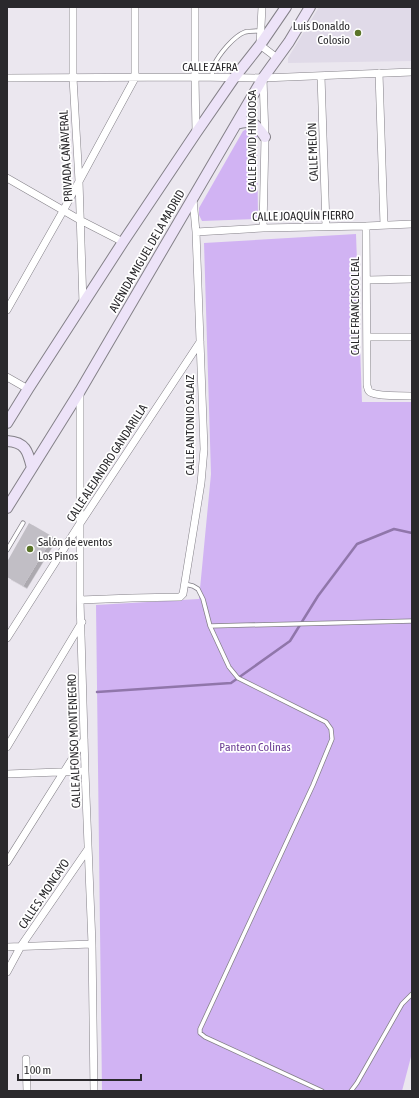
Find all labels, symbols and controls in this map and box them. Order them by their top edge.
place label: Luis Donaldo Colosio [293,19,350,47]
marker: Luis Donaldo Colosio [353,28,363,38]
street label: CALLE ZAFRA [182,60,238,74]
street label: CALLE DAVID HINOJOSA [245,90,259,192]
street label: PRIVADA CAÑAVERAL [57,109,75,202]
street label: CALLE MELÓN [305,122,321,182]
street label: AVENIDA MIGUEL DE LA MADRID [106,187,188,315]
street label: CALLE JOAQUÍN FIERRO [252,208,354,224]
street label: CALLE FRANCISCO LEAL [348,256,362,355]
street label: CALLE ANTONIO SALAIZ [183,374,197,476]
street label: CALLE ALEJANDRO GANDARILLA [64,402,150,524]
place label: Salón de eventos Los Pinos [38,535,112,563]
marker: Salón de eventos Los Pinos [25,544,35,554]
street label: CALLE ALFONSO MONTENEGRO [65,674,83,808]
park label: Panteon Colinas [219,740,291,754]
street label: CALLE S. MONCAYO [16,857,72,931]
scale bar [18,1056,141,1082]
text: 100 m [24,1063,51,1077]

